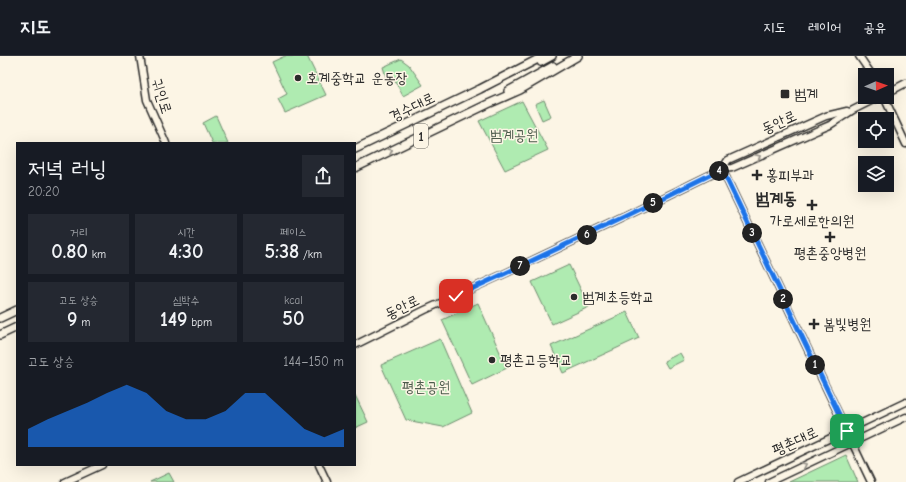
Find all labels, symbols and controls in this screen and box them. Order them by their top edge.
text: 지도 [20,16,51,38]
text: 지도 [763,19,786,36]
text: 레이어 [808,19,841,36]
text: 공유 [863,19,886,36]
north arrow [858,68,894,104]
map controls [858,68,894,192]
place label: 호계중학교 운동장 [306,69,408,87]
marker: 호계중학교 운동장 [293,73,303,83]
street label: 귀인로 [148,76,176,116]
place label: 범계 [794,85,818,103]
street label: 경수대로 [386,88,438,126]
marker: 범계 [779,88,791,100]
street label: 동안로 [759,106,799,138]
button: locate [858,112,894,148]
road number: 1 [414,124,428,148]
park label: 범계공원 [490,126,538,144]
one-way arrow [386,148,393,156]
one-way arrow [754,154,762,162]
button: share [302,155,344,197]
text: 저녁 러닝 [28,156,107,182]
button: layers [858,156,894,192]
pin: 4 [709,161,729,181]
text: 4 [716,164,722,177]
place label: 홍피부과 [766,166,814,184]
marker: 홍피부과 [751,169,763,181]
text: 20:20 [28,184,60,199]
district label: 범계동 [755,189,797,208]
pin: 5 [643,193,663,213]
text: 5 [650,196,656,209]
marker: 가로세로한의원 [806,199,818,211]
place label: 가로세로한의원 [770,212,854,230]
pin: 3 [742,223,762,243]
pin: 6 [577,225,597,245]
text: 거리 [70,226,88,239]
text: 시간 [177,226,195,239]
text: 페이스 [280,226,307,239]
text: 3 [749,226,755,239]
text: 6 [584,228,590,241]
marker: 평촌중앙병원 [824,231,836,243]
text: 0.80 [51,240,88,263]
text: 4:30 [169,240,203,263]
text: 5:38 [264,240,299,263]
place label: 평촌중앙병원 [794,244,866,262]
text: km [88,248,106,261]
text: /km [299,248,322,261]
pin: 7 [510,256,530,276]
text: 7 [518,259,522,272]
pin [439,279,473,313]
icon: check [445,285,467,307]
place label: 범계초등학교 [582,288,654,306]
pin: 2 [773,289,793,309]
street label: 동안로 [382,291,422,323]
marker: 범계초등학교 [569,292,579,302]
text: 2 [780,292,786,305]
text: 고도 상승 [59,294,98,307]
text: 심박수 [173,294,199,307]
text: kcal [284,294,303,307]
text: 50 [282,307,304,330]
text: 9 [67,308,78,331]
text: 149 [160,308,187,331]
place label: 봄빛병원 [823,315,871,333]
text: m [78,316,90,329]
text: bpm [187,316,212,329]
marker: 봄빛병원 [808,318,820,330]
place label: 평촌고등학교 [500,351,572,369]
text: 고도 상승 [28,354,74,369]
text: 144–150 m [283,354,344,369]
marker: 평촌고등학교 [487,355,497,365]
pin: 1 [805,355,825,375]
text: 1 [813,358,817,371]
park label: 평촌공원 [402,378,450,396]
pin [830,414,864,448]
icon: arrive [836,420,858,442]
street label: 평촌대로 [769,423,821,459]
one-way arrow [800,462,807,470]

